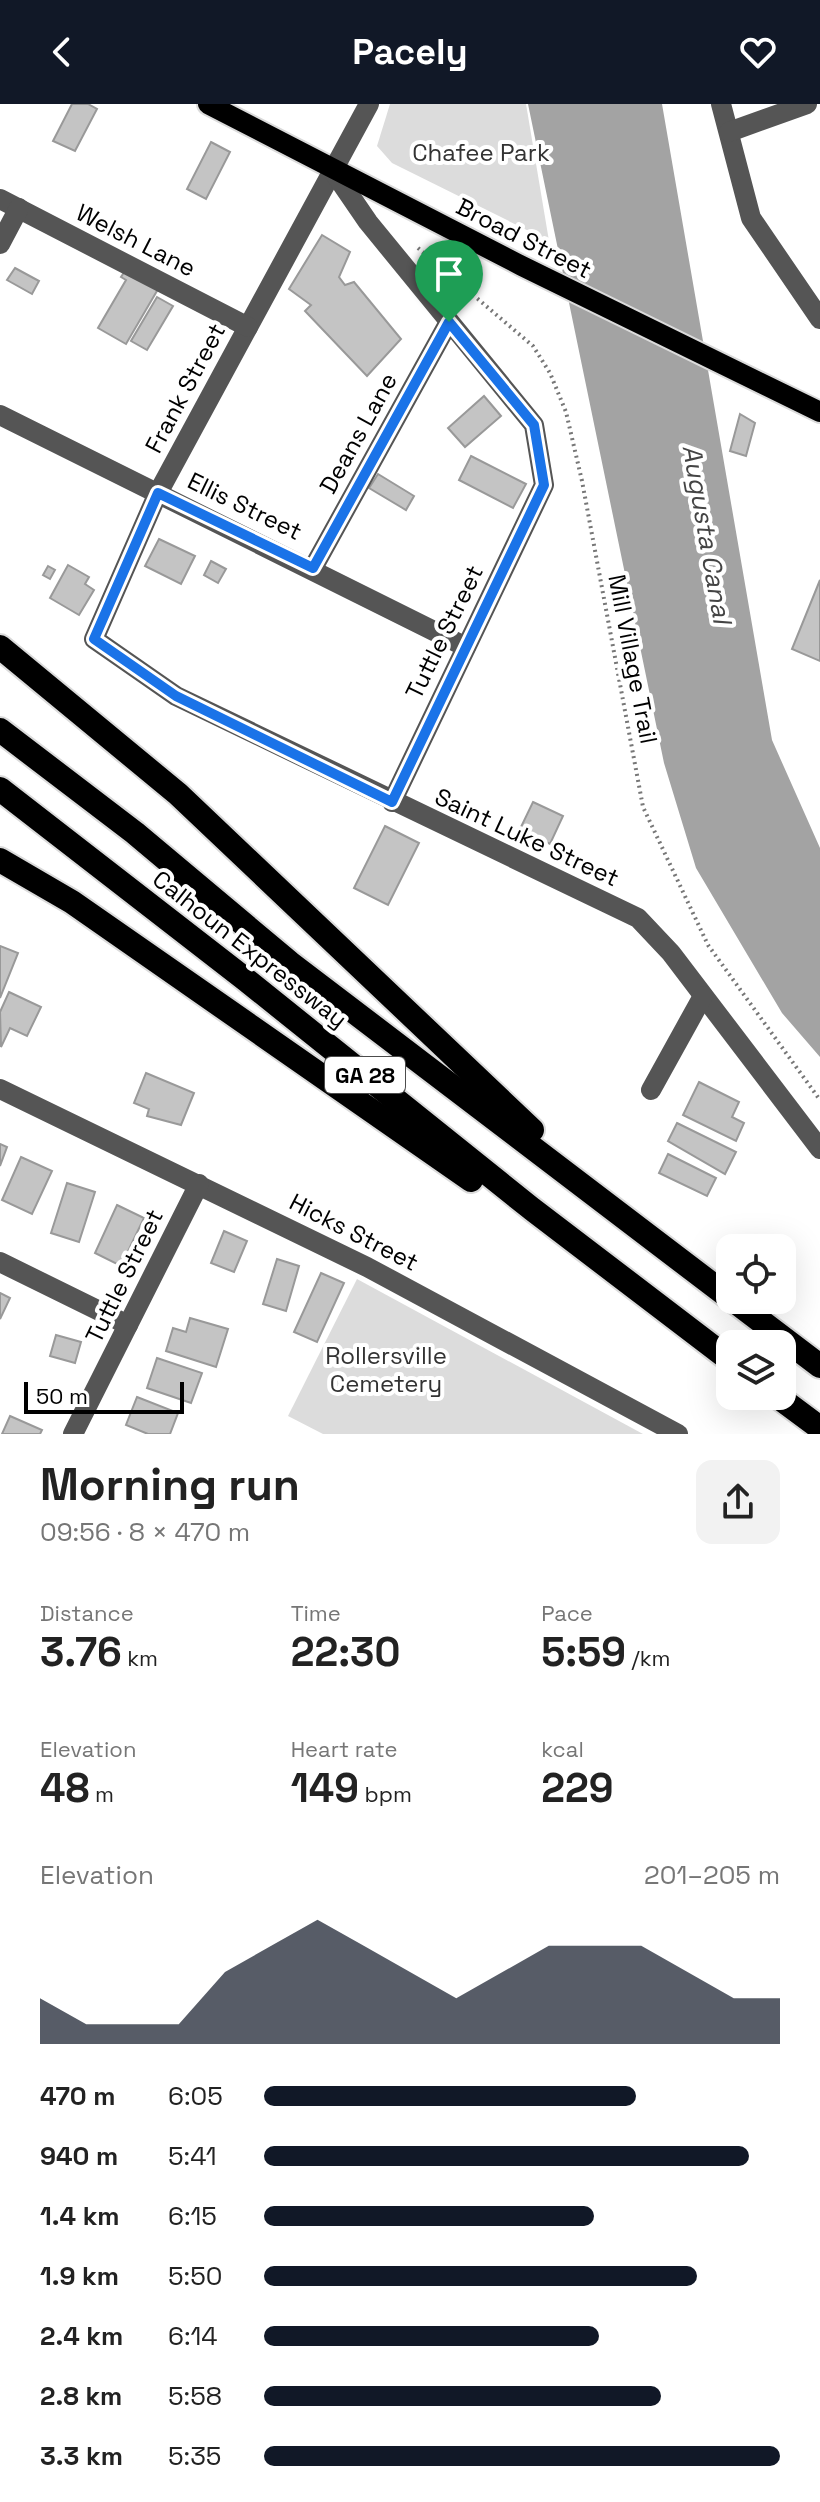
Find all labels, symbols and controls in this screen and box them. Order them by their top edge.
text: Pacely [352,29,468,75]
icon: back [40,30,84,74]
icon: heart [736,30,780,74]
park label: Chafee Park [412,137,550,168]
street label: Broad Street [451,191,597,285]
street label: Welsh Lane [71,197,201,283]
pin [415,240,483,322]
icon: arrive [427,252,471,296]
street label: Frank Street [138,318,232,458]
street label: Deans Lane [312,367,404,499]
water label: Augusta Canal [675,442,740,629]
street label: Ellis Street [183,465,307,547]
street label: Tuttle Street [398,560,490,704]
street label: Mill Village Trail [601,572,665,746]
street label: Saint Luke Street [430,781,624,893]
street label: Calhoun Expressway [146,863,354,1035]
road number: GA 28 [325,1057,405,1093]
street label: Hicks Street [284,1186,424,1278]
street label: Tuttle Street [78,1204,170,1348]
map controls [716,1234,796,1410]
button: locate [716,1234,796,1314]
button: layers [716,1330,796,1410]
park label: Rollersville Cemetery [325,1340,447,1399]
scale bar [24,1378,184,1414]
text: 50 m [36,1382,88,1410]
text: Morning run [40,1457,300,1513]
button: share [696,1460,780,1544]
text: 09:56 · 8 × 470 m [40,1515,250,1549]
text: Distance [40,1599,134,1627]
text: Time [291,1599,341,1627]
text: Pace [541,1599,593,1627]
text: 3.76 [40,1627,122,1678]
text: 22:30 [291,1627,400,1678]
text: 5:59 [541,1627,626,1678]
text: km [122,1644,158,1672]
text: /km [626,1644,671,1672]
text: Elevation [40,1735,136,1763]
text: Heart rate [291,1735,397,1763]
text: kcal [541,1735,584,1763]
text: 48 [40,1763,89,1814]
text: 149 [291,1763,359,1814]
text: 229 [541,1763,613,1814]
text: m [89,1780,114,1808]
text: bpm [359,1780,412,1808]
text: Elevation [40,1858,154,1892]
text: 201–205 m [644,1858,780,1892]
text: 470 m [40,2079,115,2113]
text: 6:05 [168,2079,223,2113]
text: 940 m [40,2139,118,2173]
text: 5:41 [168,2139,217,2173]
text: 1.4 km [40,2199,120,2233]
text: 6:15 [168,2199,217,2233]
text: 1.9 km [40,2259,119,2293]
text: 5:50 [168,2259,222,2293]
text: 2.4 km [40,2319,123,2353]
text: 6:14 [168,2319,218,2353]
text: 2.8 km [40,2379,122,2413]
text: 5:58 [168,2379,222,2413]
text: 3.3 km [40,2439,123,2473]
text: 5:35 [168,2439,221,2473]

